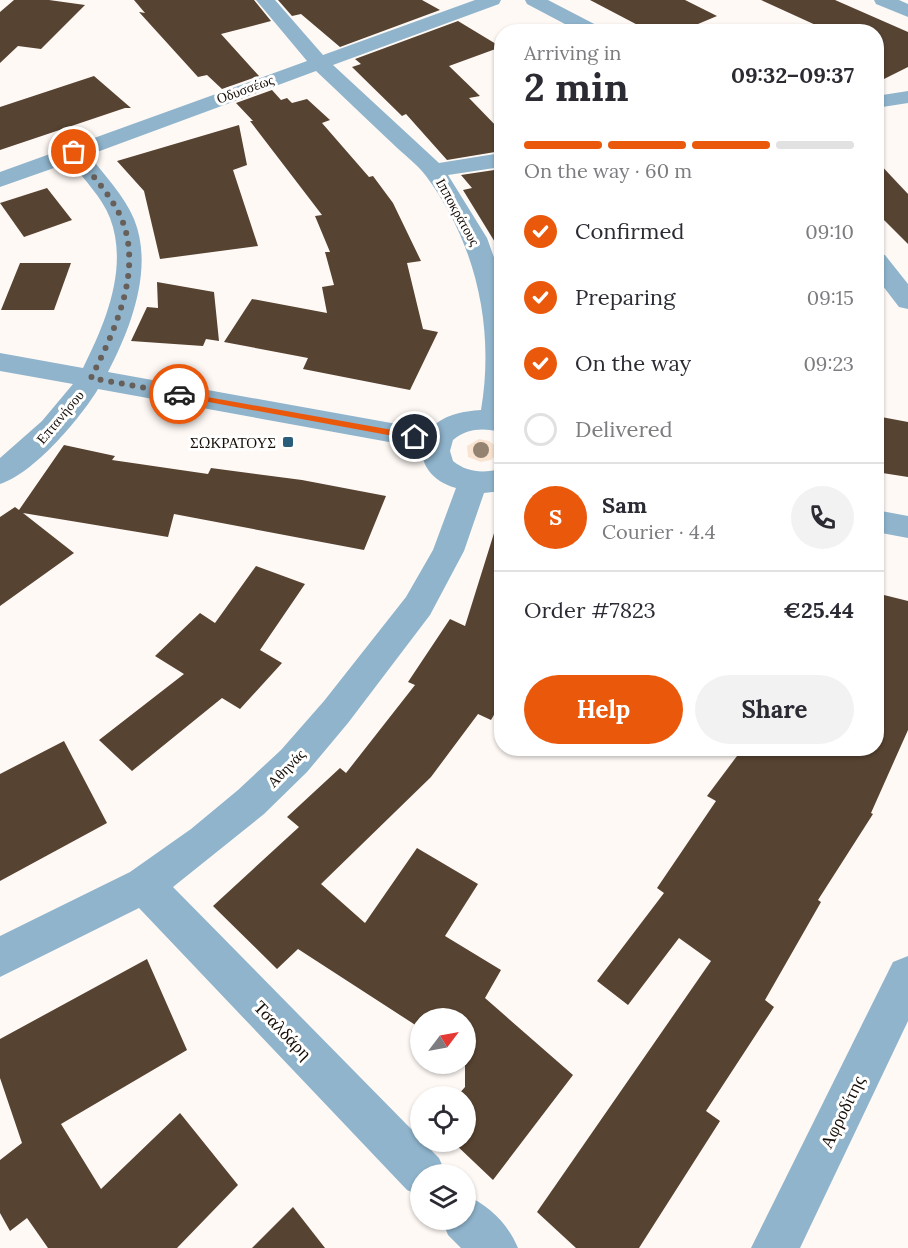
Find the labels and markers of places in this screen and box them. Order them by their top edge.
pin [48,126,99,177]
pin [389,411,440,462]
place label: ΣΩΚΡΑΤΟΥΣ [190,433,276,452]
marker: ΣΩΚΡΑΤΟΥΣ [281,435,295,449]

